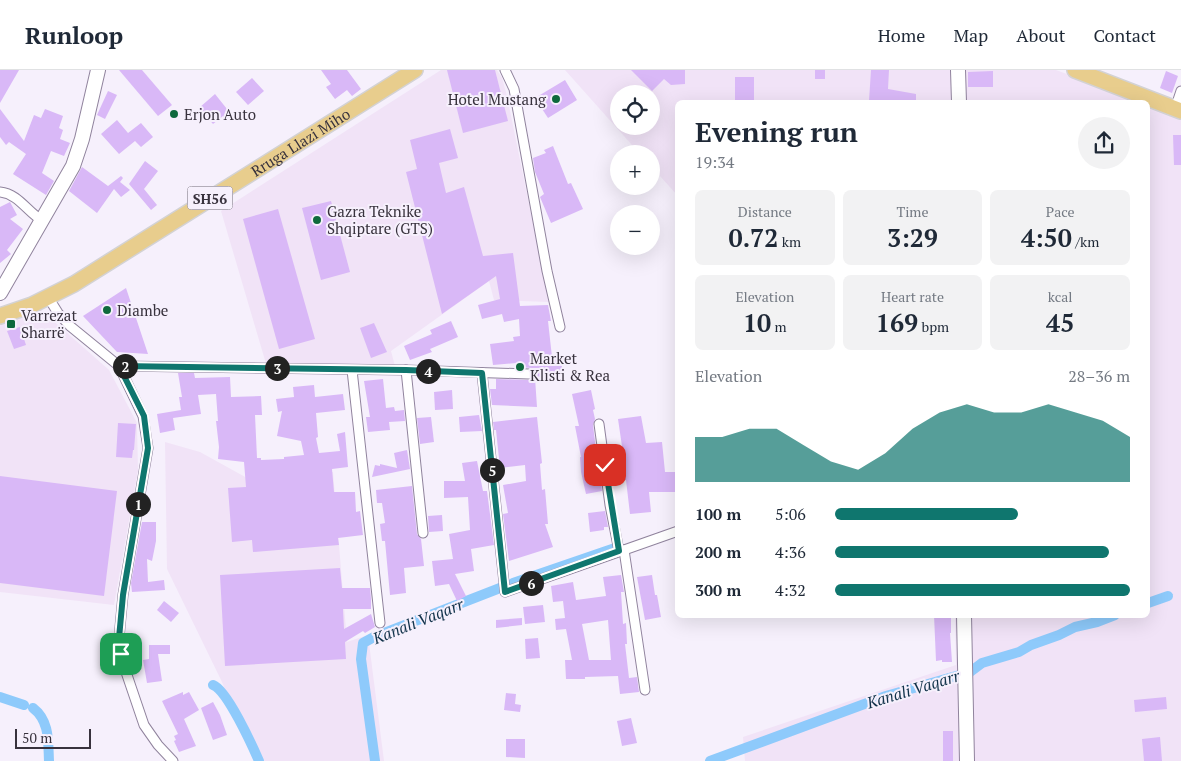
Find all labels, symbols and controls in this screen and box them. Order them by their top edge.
text: Runloop [25,19,123,51]
text: Home [878,23,925,47]
text: Map [953,23,988,47]
text: About [1016,23,1065,47]
text: Contact [1093,23,1156,47]
map controls [610,85,660,255]
button: locate [610,85,660,135]
place label: Hotel Mustang [448,89,547,109]
marker: Hotel Mustang [550,93,562,105]
street label: Rruga Llazi Miho [247,103,354,181]
place label: Erjon Auto [184,104,256,124]
marker: Erjon Auto [168,108,180,120]
text: Evening run [695,113,858,150]
button: share [1078,117,1130,169]
button: + [610,145,660,195]
text: 19:34 [695,151,734,173]
road number: SH56 [188,186,232,210]
place label: Gazra Teknike Shqiptare (GTS) [327,201,433,238]
text: Distance [738,202,792,221]
text: Time [896,202,929,221]
text: Pace [1046,202,1075,221]
button: − [610,205,660,255]
marker: Gazra Teknike Shqiptare (GTS) [311,214,323,226]
text: 0.72 [729,221,778,254]
text: 3:29 [887,221,938,254]
text: 4:50 [1021,221,1072,254]
text: km [778,232,801,251]
text: /km [1072,232,1099,251]
text: Elevation [735,287,794,306]
text: Heart rate [881,287,944,306]
text: kcal [1048,287,1073,306]
place label: Diambe [117,300,168,320]
marker: Diambe [101,304,113,316]
place label: Varrezat Sharrë [21,305,77,342]
text: 10 [743,306,771,339]
text: 169 [876,306,918,339]
text: 45 [1046,306,1074,339]
text: m [771,317,787,336]
text: bpm [918,317,949,336]
marker: Varrezat Sharrë [5,318,17,330]
place label: Market Klisti & Rea [530,348,610,385]
pin: 2 [112,354,138,378]
pin: 3 [264,356,290,380]
text: 2 [122,357,129,376]
pin: 4 [416,358,440,384]
text: 3 [274,359,281,378]
marker: Market Klisti & Rea [514,361,526,373]
text: 4 [425,362,432,381]
text: Elevation [695,365,762,387]
text: 28–36 m [1068,365,1130,387]
pin [584,444,626,486]
icon: check [591,451,619,479]
pin: 5 [480,458,504,482]
text: 5 [489,461,496,480]
pin: 1 [126,492,150,516]
text: 1 [135,495,142,514]
text: 100 m [695,503,741,525]
text: 5:06 [775,503,806,525]
text: 200 m [695,541,741,563]
text: 4:36 [775,541,806,563]
pin: 6 [518,570,544,596]
text: 6 [528,574,535,593]
text: 300 m [695,579,741,601]
text: 4:32 [775,579,806,601]
water label: Kanali Vaqarr [369,593,467,650]
pin [100,633,142,675]
icon: arrive [107,640,135,668]
water label: Kanali Vaqarr [863,664,963,714]
scale bar [15,726,91,749]
text: 50 m [22,728,52,747]

